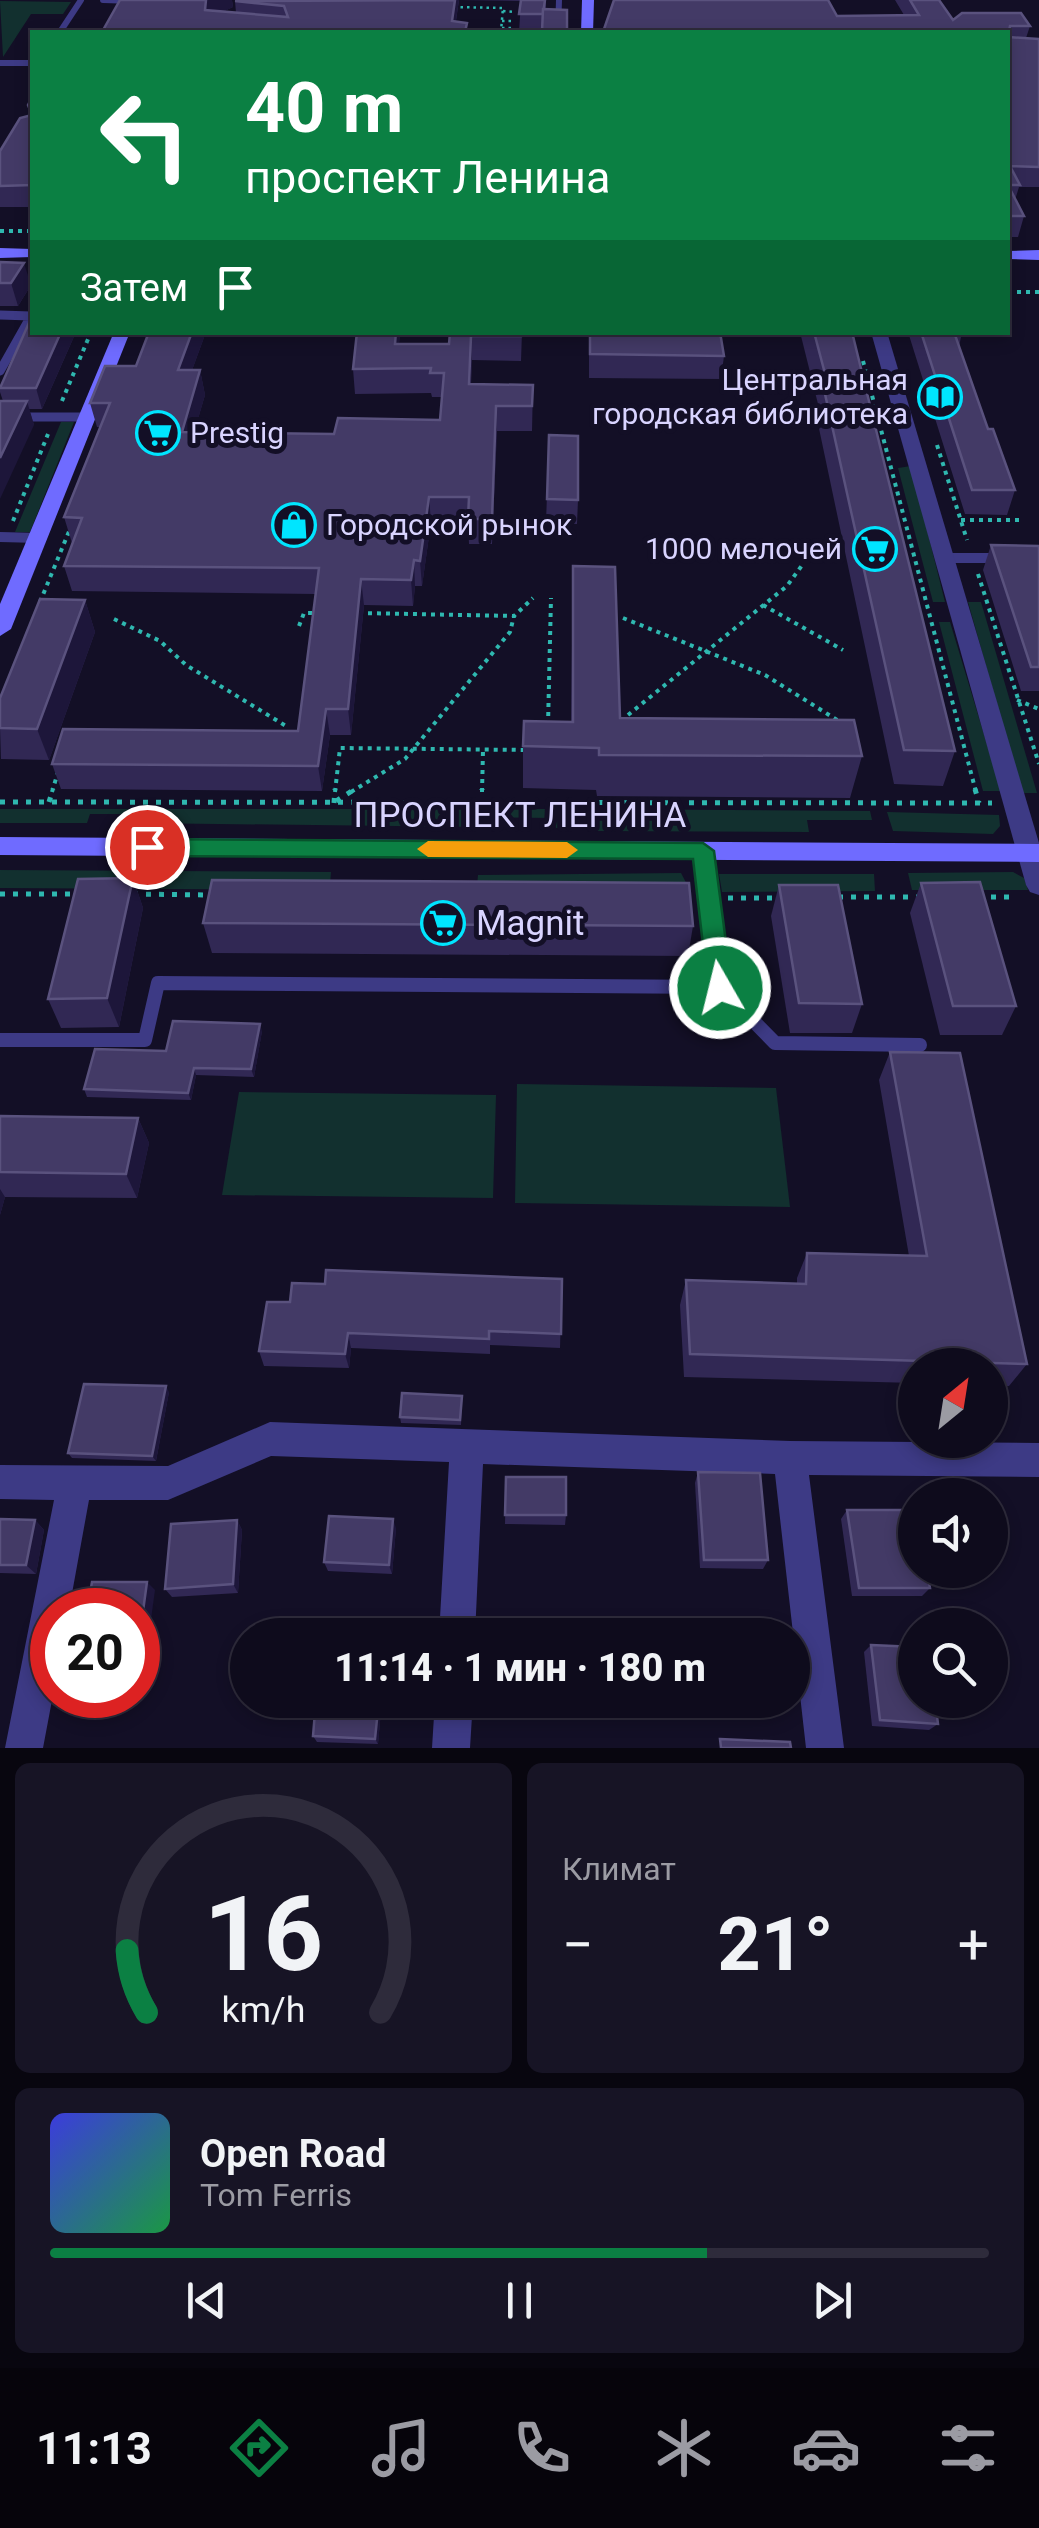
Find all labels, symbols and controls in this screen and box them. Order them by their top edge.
text: 40 m [245,67,403,149]
icon: left [80,70,210,200]
text: проспект Ленина [245,151,611,204]
icon: arrive [208,260,263,315]
text: Затем [80,266,188,310]
place label: Центральная городская библиотека [592,362,908,431]
library icon: Центральная городская библиотека [917,374,963,420]
supermarket icon: Prestig [135,410,181,456]
place label: Prestig [190,415,284,450]
shop icon: Городской рынок [271,502,317,548]
place label: Городской рынок [326,507,572,542]
supermarket icon: 1000 мелочей [852,526,898,572]
place label: 1000 мелочей [645,531,842,566]
street label: ПРОСПЕКТ ЛЕНИНА [354,795,687,836]
pin [105,805,190,890]
icon: arrive [120,820,175,875]
supermarket icon: Magnit [420,900,466,946]
place label: Magnit [476,903,585,944]
position arrow [668,936,772,1040]
north arrow [898,1348,1008,1458]
map controls [898,1348,1008,1718]
button: sound [898,1478,1008,1588]
speed limit sign: 20 [30,1588,160,1718]
button: search [898,1608,1008,1718]
text: 11:14 · 1 мин · 180 m [334,1646,706,1690]
text: Климат [562,1850,676,1888]
text: 16 [204,1874,323,1995]
text: 21° [718,1900,834,1988]
text: − [562,1913,593,1977]
text: + [958,1913,989,1977]
text: km/h [222,1989,305,2031]
text: Open Road [200,2132,386,2176]
text: Tom Ferris [200,2176,352,2214]
icon: previous [179,2273,234,2328]
icon: pause [492,2273,547,2328]
icon: next [805,2273,860,2328]
icon: directions [224,2413,294,2483]
icon: music [366,2413,436,2483]
icon: phone [507,2413,577,2483]
icon: climate [649,2413,719,2483]
icon: car [791,2413,861,2483]
icon: filters [933,2413,1003,2483]
text: 11:13 [36,2422,152,2475]

